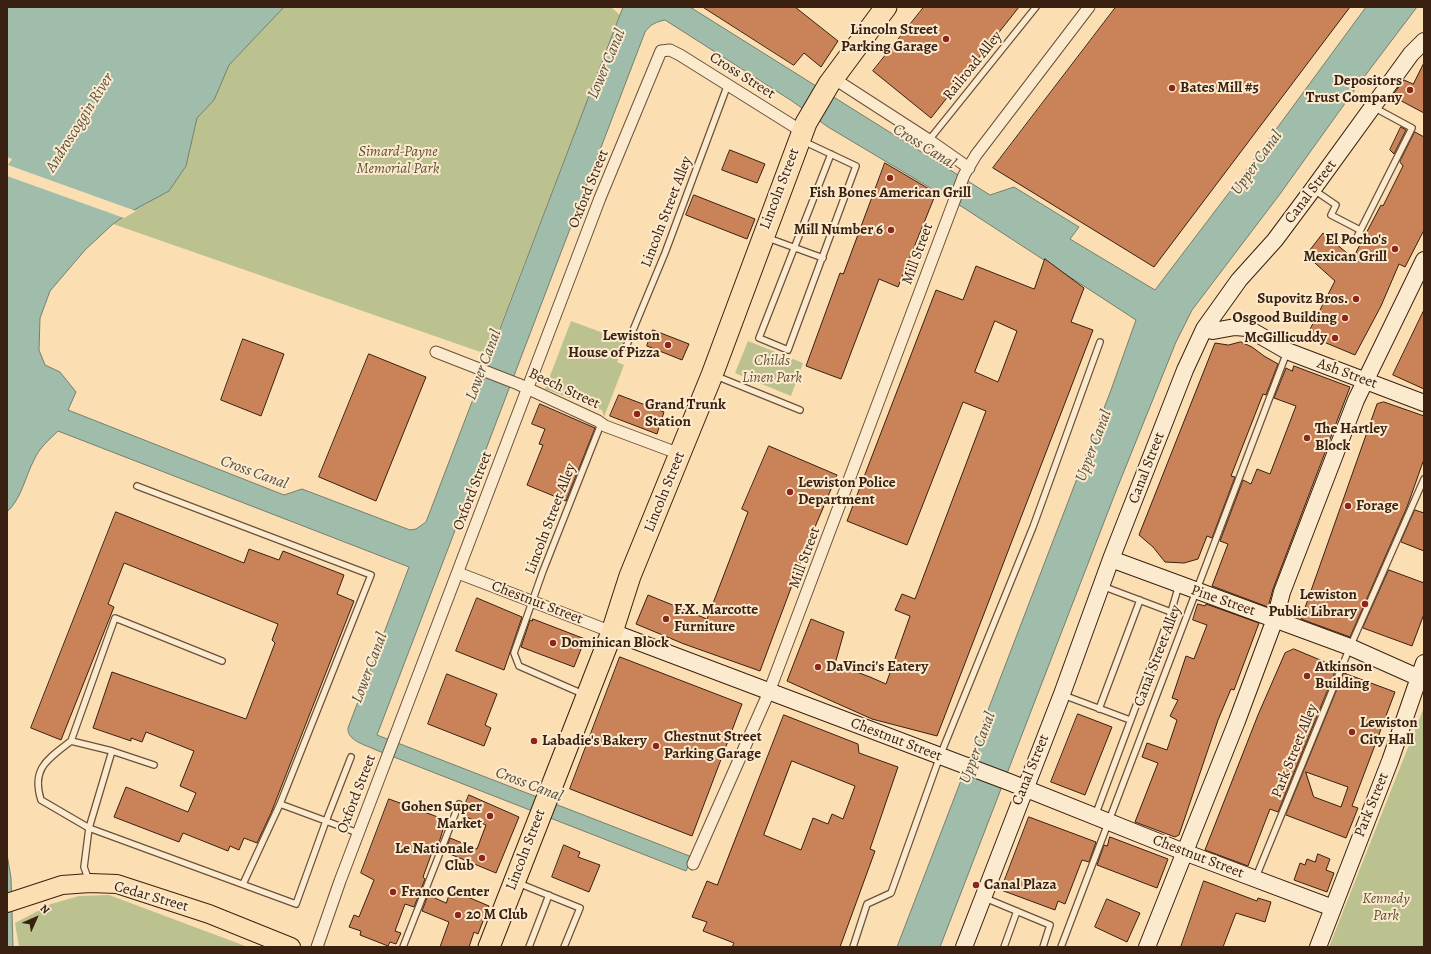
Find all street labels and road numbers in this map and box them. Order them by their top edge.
street label: Railroad Alley [940,28,1006,104]
street label: Cross Street [706,49,778,103]
street label: Lincoln Street [756,146,804,232]
street label: Oxford Street [565,147,613,231]
street label: Lincoln Street Alley [638,154,696,270]
street label: Canal Street [1281,157,1341,227]
street label: Mill Street [899,221,937,287]
street label: Ash Street [1314,355,1380,393]
street label: Beech Street [526,365,602,413]
street label: Canal Street [1125,430,1169,506]
street label: Oxford Street [450,449,496,533]
street label: Lincoln Street [641,449,689,535]
street label: Lincoln Street Alley [522,461,580,577]
street label: Mill Street [786,525,824,591]
street label: Chestnut Street [489,577,585,629]
street label: Pine Street [1188,582,1258,620]
street label: Canal Street Alley [1130,603,1186,709]
street label: Park Street Alley [1268,701,1322,801]
street label: Chestnut Street [848,714,944,766]
street label: Canal Street [1009,732,1053,808]
street label: Oxford Street [334,752,380,836]
street label: Park Street [1351,770,1393,840]
street label: Lincoln Street [502,807,550,893]
street label: Chestnut Street [1150,831,1246,883]
street label: Cedar Street [112,878,190,916]

